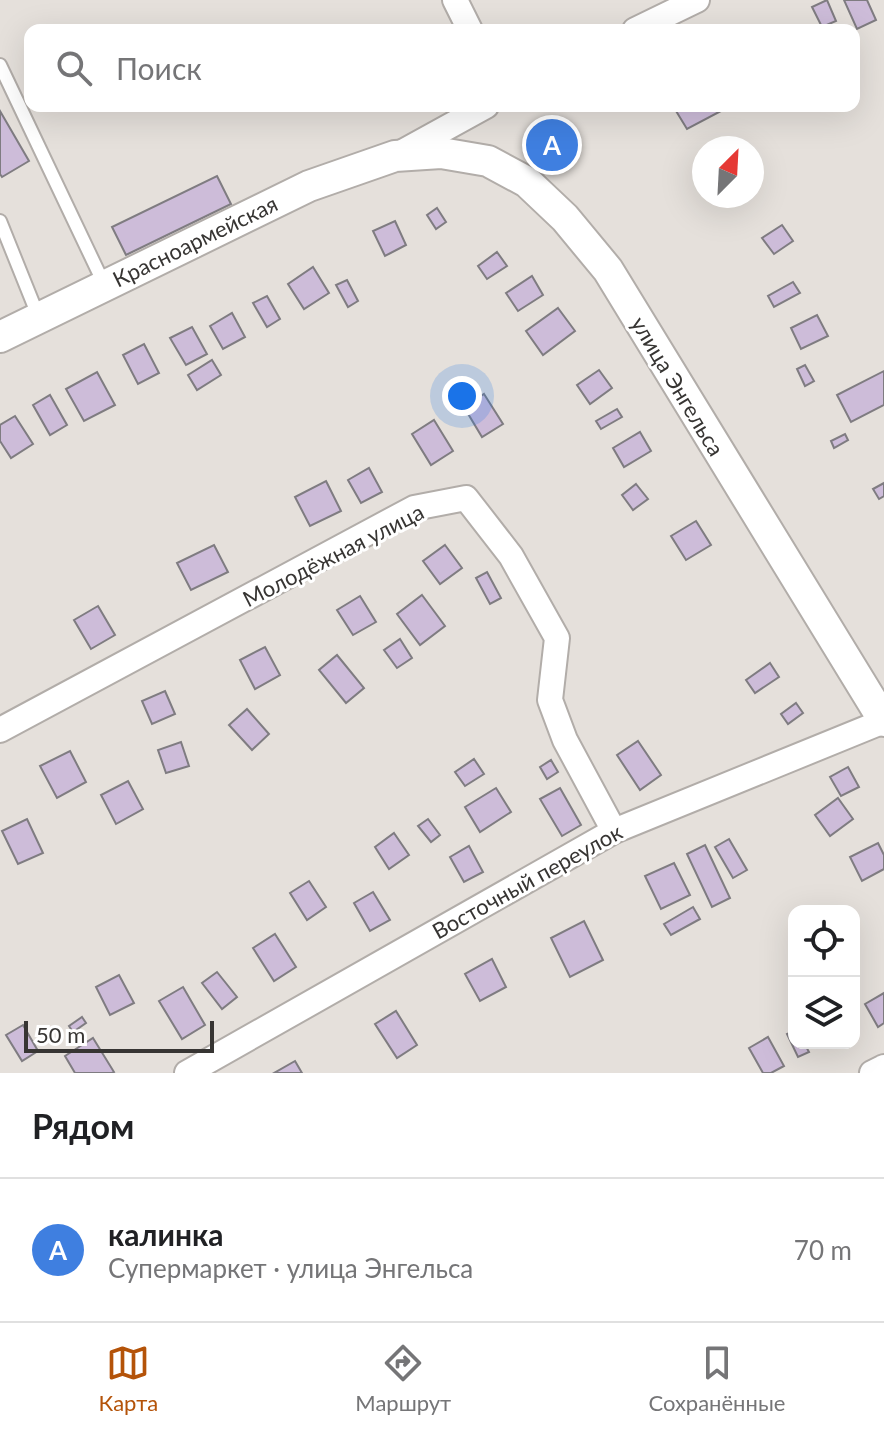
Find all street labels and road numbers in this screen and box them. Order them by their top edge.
street label: Красноармейская [108,189,282,293]
street label: улица Энгельса [626,311,730,461]
street label: Молодёжная улица [238,498,428,612]
street label: Восточный переулок [427,817,627,944]

